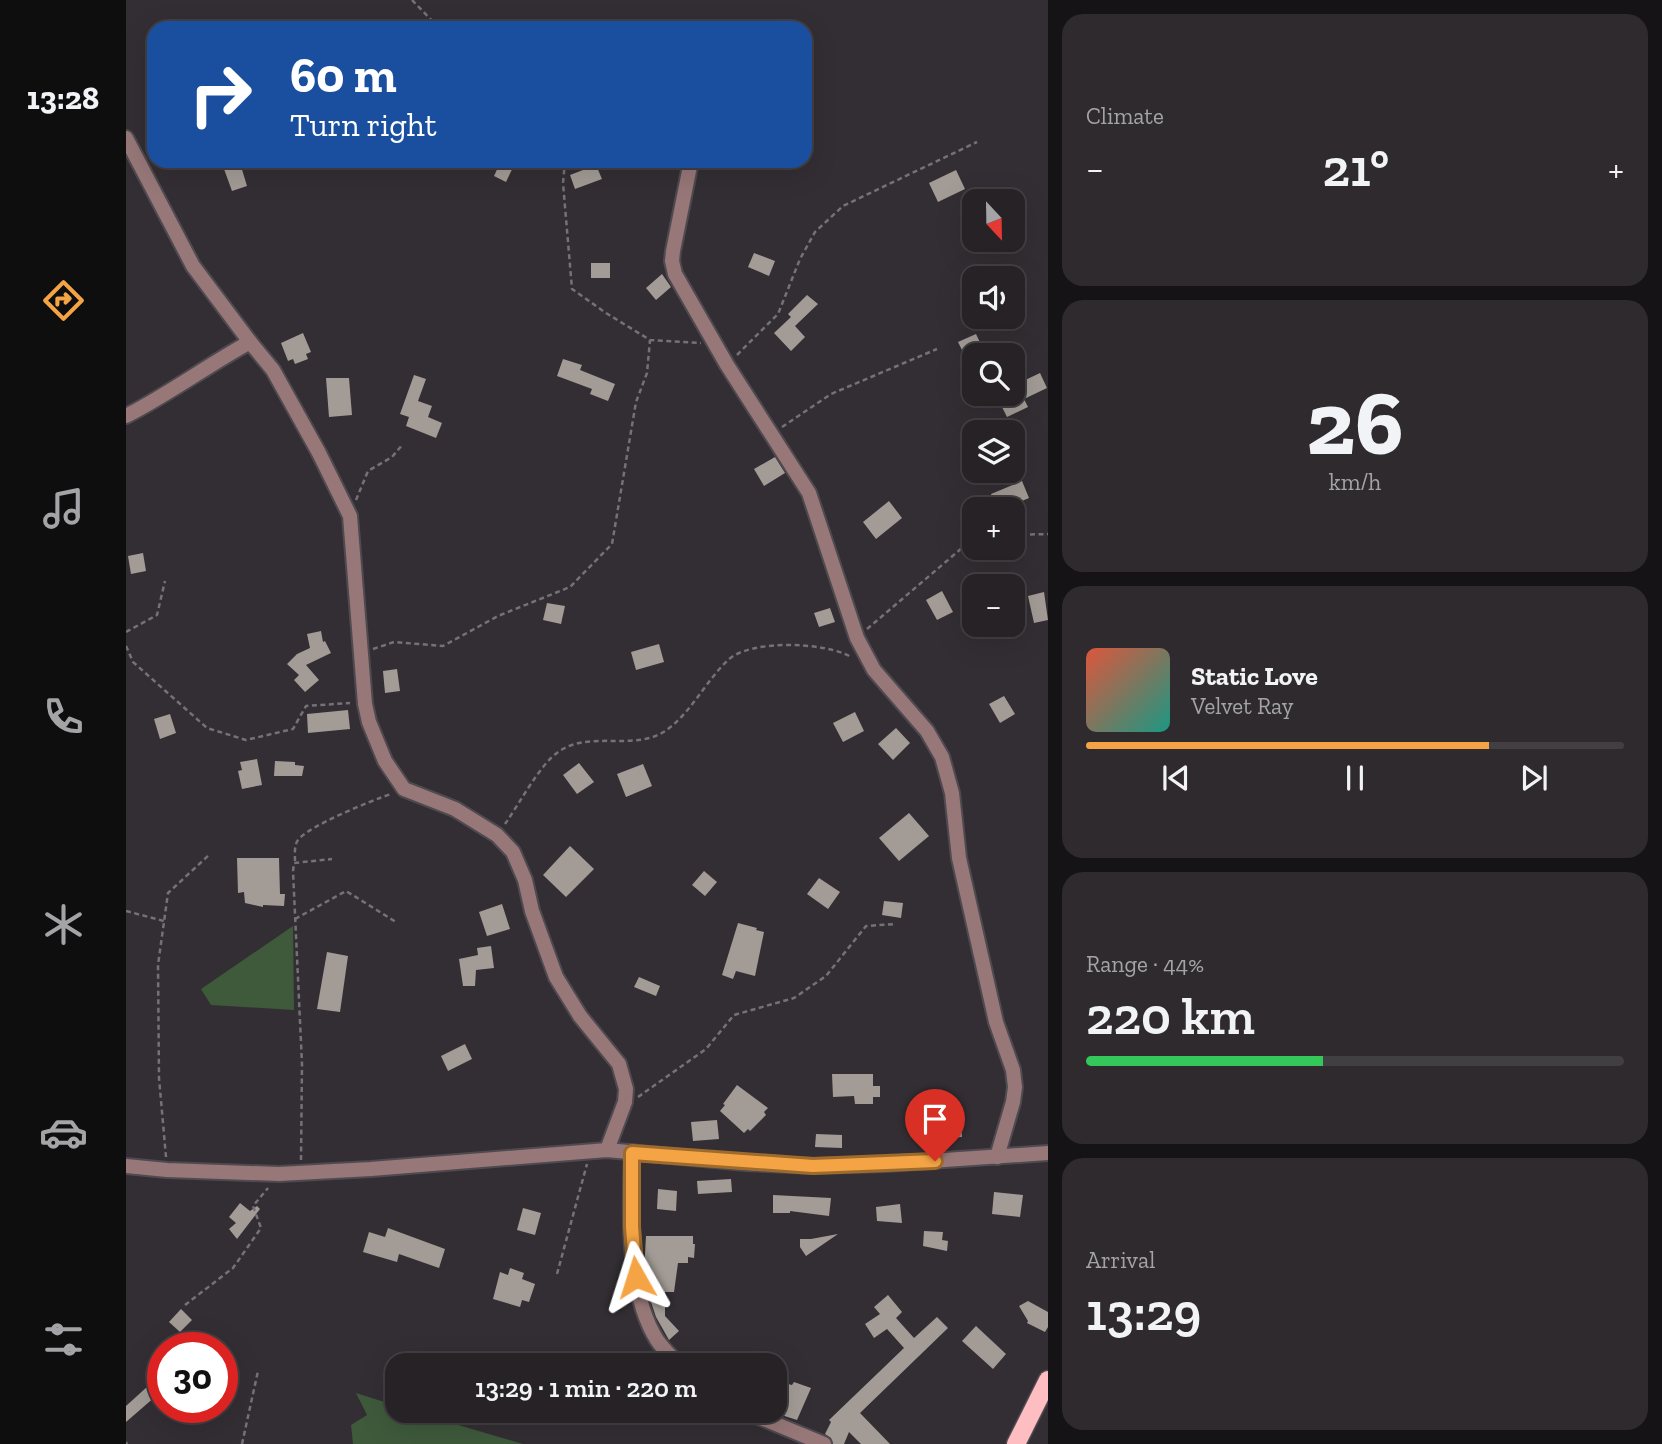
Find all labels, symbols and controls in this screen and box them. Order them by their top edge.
text: 60 m [290,46,397,105]
icon: right [175,49,266,140]
text: 13:28 [27,79,99,117]
text: Climate [1086,102,1164,130]
text: Turn right [290,106,437,144]
text: 21° [1323,137,1389,199]
text: − [1086,146,1104,192]
text: + [1608,146,1624,192]
north arrow [962,189,1026,252]
map controls [962,189,1025,637]
button: sound [962,266,1025,329]
icon: directions [39,276,88,325]
button: search [962,343,1025,406]
text: 26 [1306,368,1404,477]
button: layers [962,420,1025,483]
text: km/h [1329,468,1381,496]
icon: music [39,484,88,533]
button: + [962,497,1025,560]
button: − [962,574,1025,637]
text: Static Love [1191,660,1318,692]
icon: phone [39,692,88,741]
text: Velvet Ray [1191,692,1293,720]
icon: previous [1157,759,1195,797]
icon: pause [1336,759,1374,797]
icon: next [1515,759,1553,797]
icon: climate [39,900,88,949]
text: Range · 44% [1086,950,1204,978]
text: 220 km [1086,985,1255,1047]
pin [905,1089,965,1161]
icon: arrive [916,1100,954,1138]
icon: car [39,1108,88,1157]
position arrow [599,1240,673,1314]
text: Arrival [1086,1246,1155,1274]
text: 13:29 [1086,1281,1201,1343]
icon: filters [39,1315,88,1364]
speed limit sign: 30 [147,1332,238,1423]
text: 13:29 · 1 min · 220 m [475,1372,697,1404]

